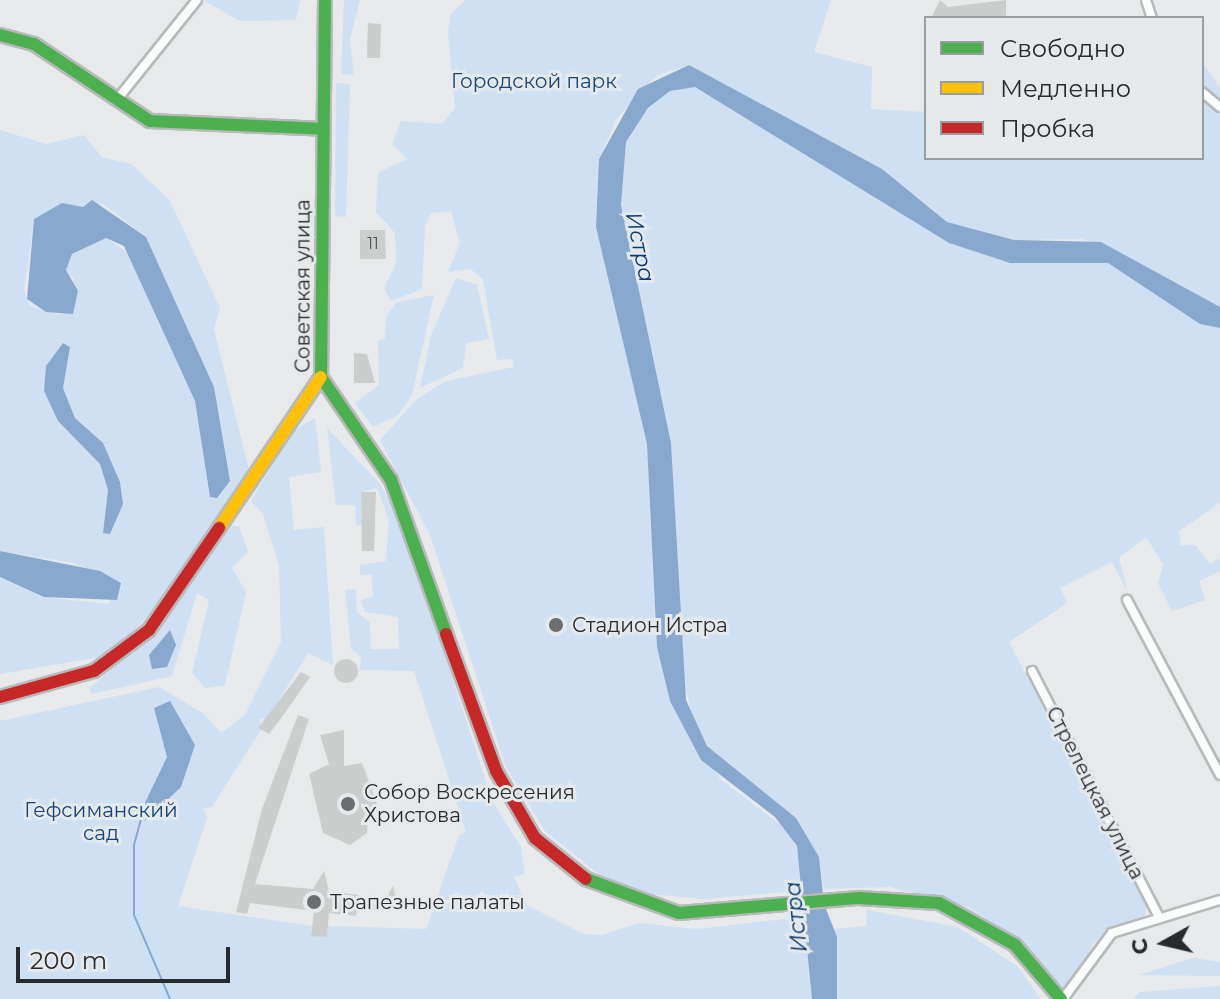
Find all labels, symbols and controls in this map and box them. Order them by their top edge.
legend [924,16,1204,160]
text: Свободно [1000,34,1125,63]
park label: Городской парк [451,69,617,93]
text: Медленно [1000,74,1131,103]
text: Пробка [1000,114,1095,143]
street label: Советская улица [291,199,315,373]
water label: Истра [620,209,660,285]
house number: 11 [367,234,379,254]
place label: Стадион Истра [572,613,728,637]
marker: Стадион Истра [547,616,565,634]
street label: Стрелецкая улица [1041,703,1149,883]
place label: Собор Воскресения Христова [364,780,575,827]
marker: Собор Воскресения Христова [339,795,357,813]
park label: Гефсиманский сад [24,798,178,845]
water label: Истра [779,880,813,954]
place label: Трапезные палаты [330,890,525,914]
marker: Трапезные палаты [305,893,323,911]
north arrow [1124,903,1204,983]
scale bar [20,931,234,981]
text: С [1125,937,1154,956]
text: 200 m [30,946,107,975]

